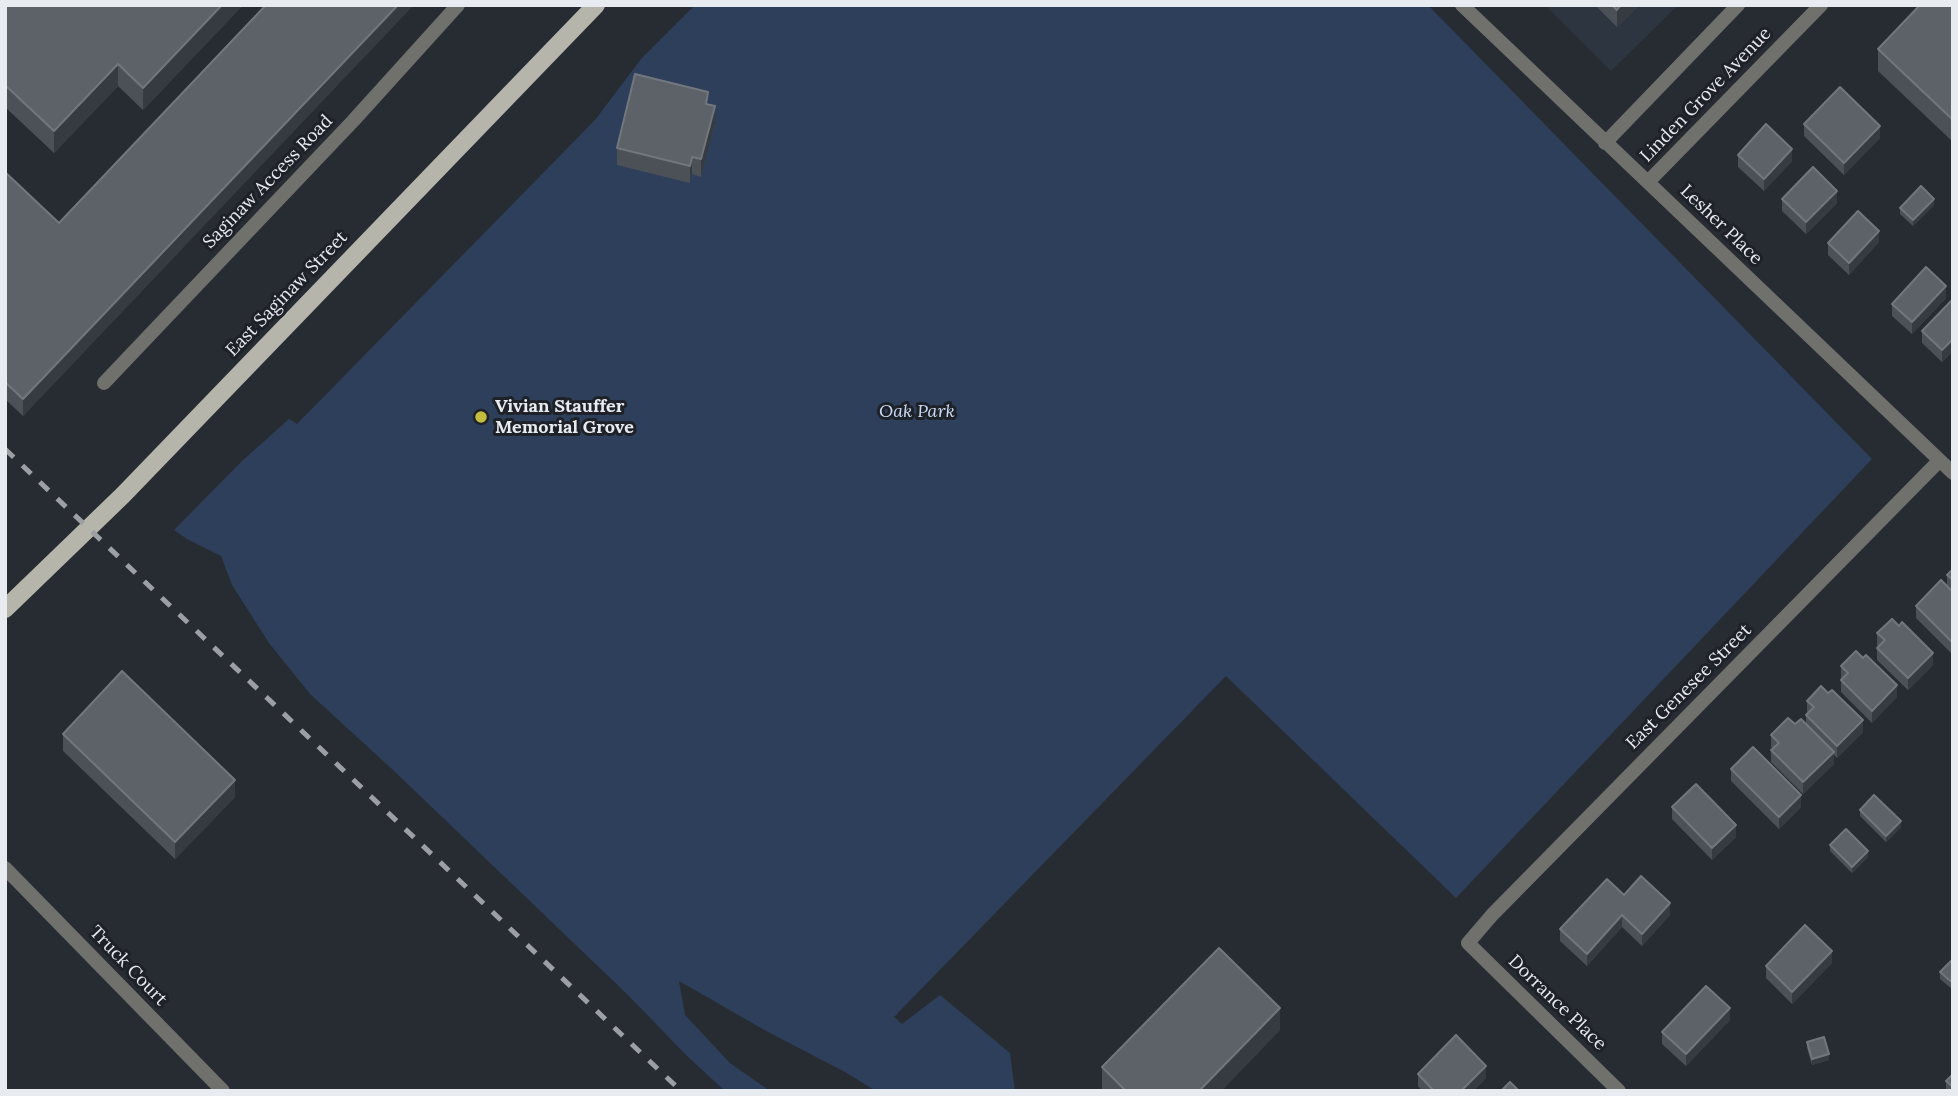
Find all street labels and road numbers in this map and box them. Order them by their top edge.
street label: Linden Grove Avenue [1636,23,1776,167]
street label: Saginaw Access Road [199,111,337,253]
street label: Lesher Place [1675,180,1767,270]
street label: East Saginaw Street [222,227,352,361]
street label: East Genesee Street [1622,620,1756,754]
street label: Truck Court [85,922,171,1010]
street label: Dorrance Place [1504,951,1610,1055]

